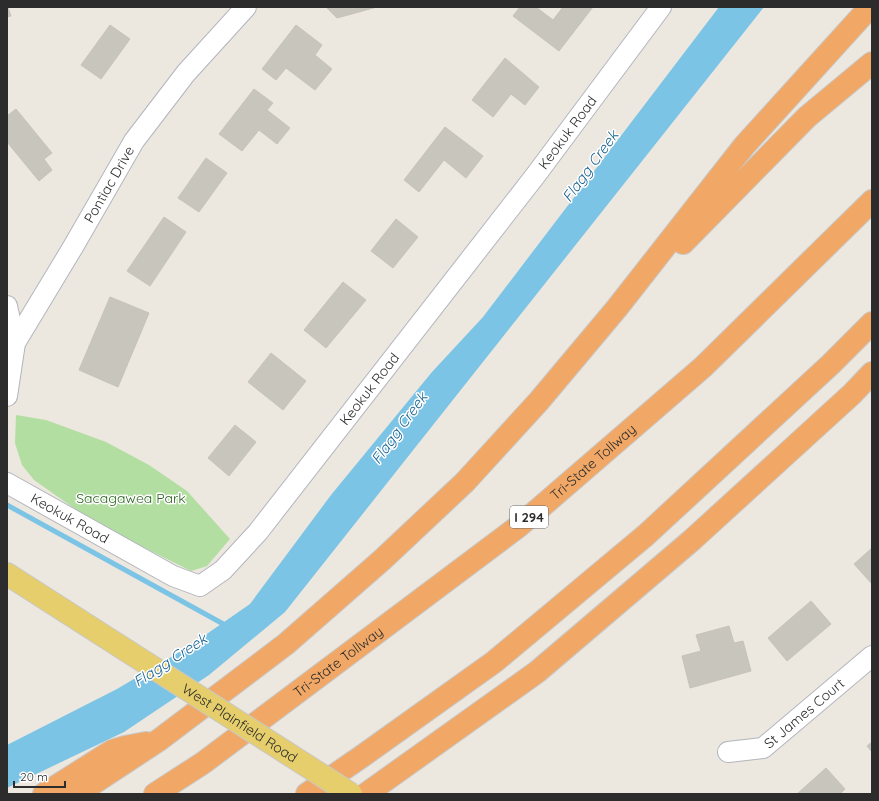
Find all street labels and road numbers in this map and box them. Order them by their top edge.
street label: Keokuk Road [534,92,601,173]
street label: Pontiac Drive [80,143,138,226]
street label: Keokuk Road [335,349,403,429]
street label: Tri-State Tollway [546,420,640,504]
street label: Keokuk Road [27,489,112,547]
road number: I 294 [510,506,548,528]
street label: Tri-State Tollway [290,622,387,701]
street label: St James Court [760,674,848,752]
street label: West Plainfield Road [179,679,301,767]

